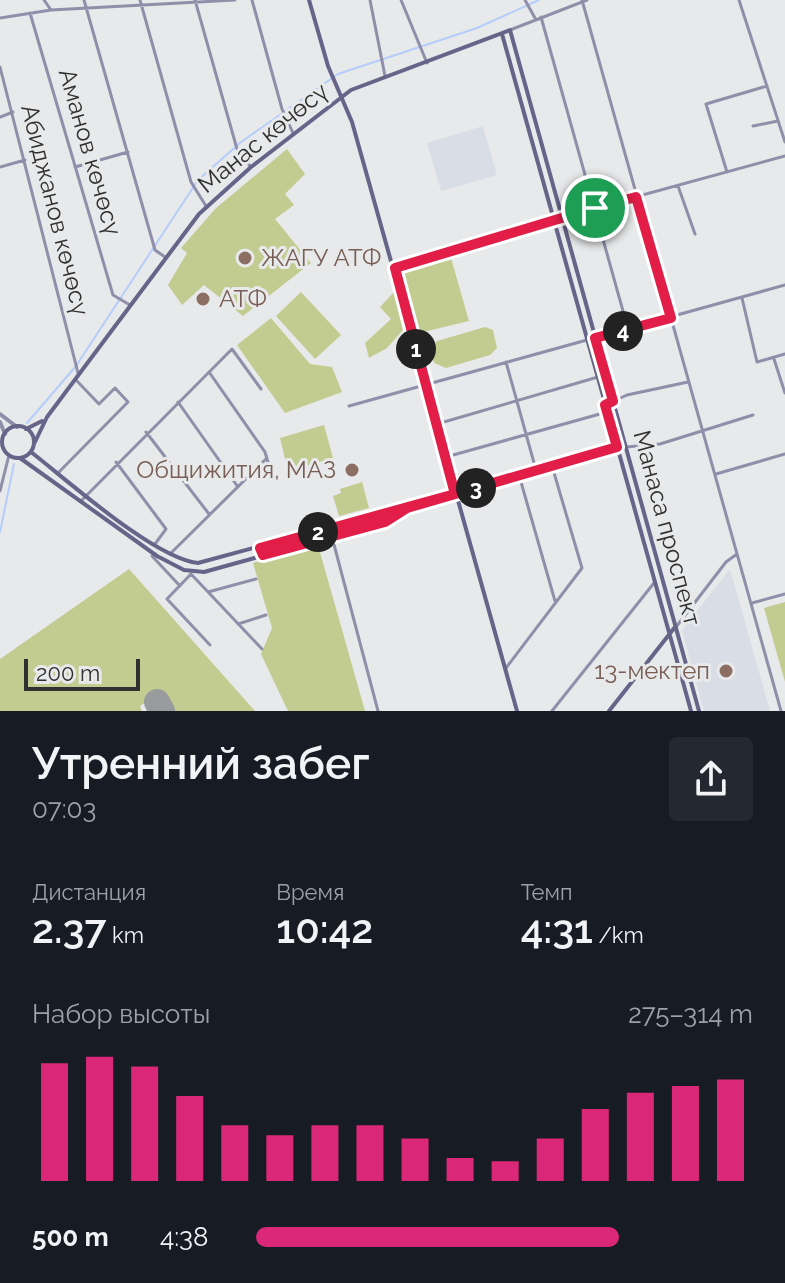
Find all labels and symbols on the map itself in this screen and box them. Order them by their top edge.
street label: Аманов көчөсү [53,65,128,239]
street label: Манас көчөсү [192,76,334,199]
street label: Абиджанов көчөсү [15,101,96,319]
pin [561,174,629,242]
place label: ЖАГУ АТФ [261,243,381,272]
marker: ЖАГУ АТФ [236,249,254,267]
place label: АТФ [219,284,267,313]
marker: АТФ [194,290,212,308]
pin: 4 [603,311,643,351]
pin: 1 [396,329,436,369]
street label: Манаса проспект [627,427,708,629]
place label: Общижития, МАЗ [136,455,336,484]
marker: Общижития, МАЗ [343,461,361,479]
pin: 3 [456,468,496,508]
pin: 2 [298,512,338,552]
scale bar [24,655,140,691]
place label: 13-мектеп [594,656,710,685]
marker: 13-мектеп [717,662,735,680]

